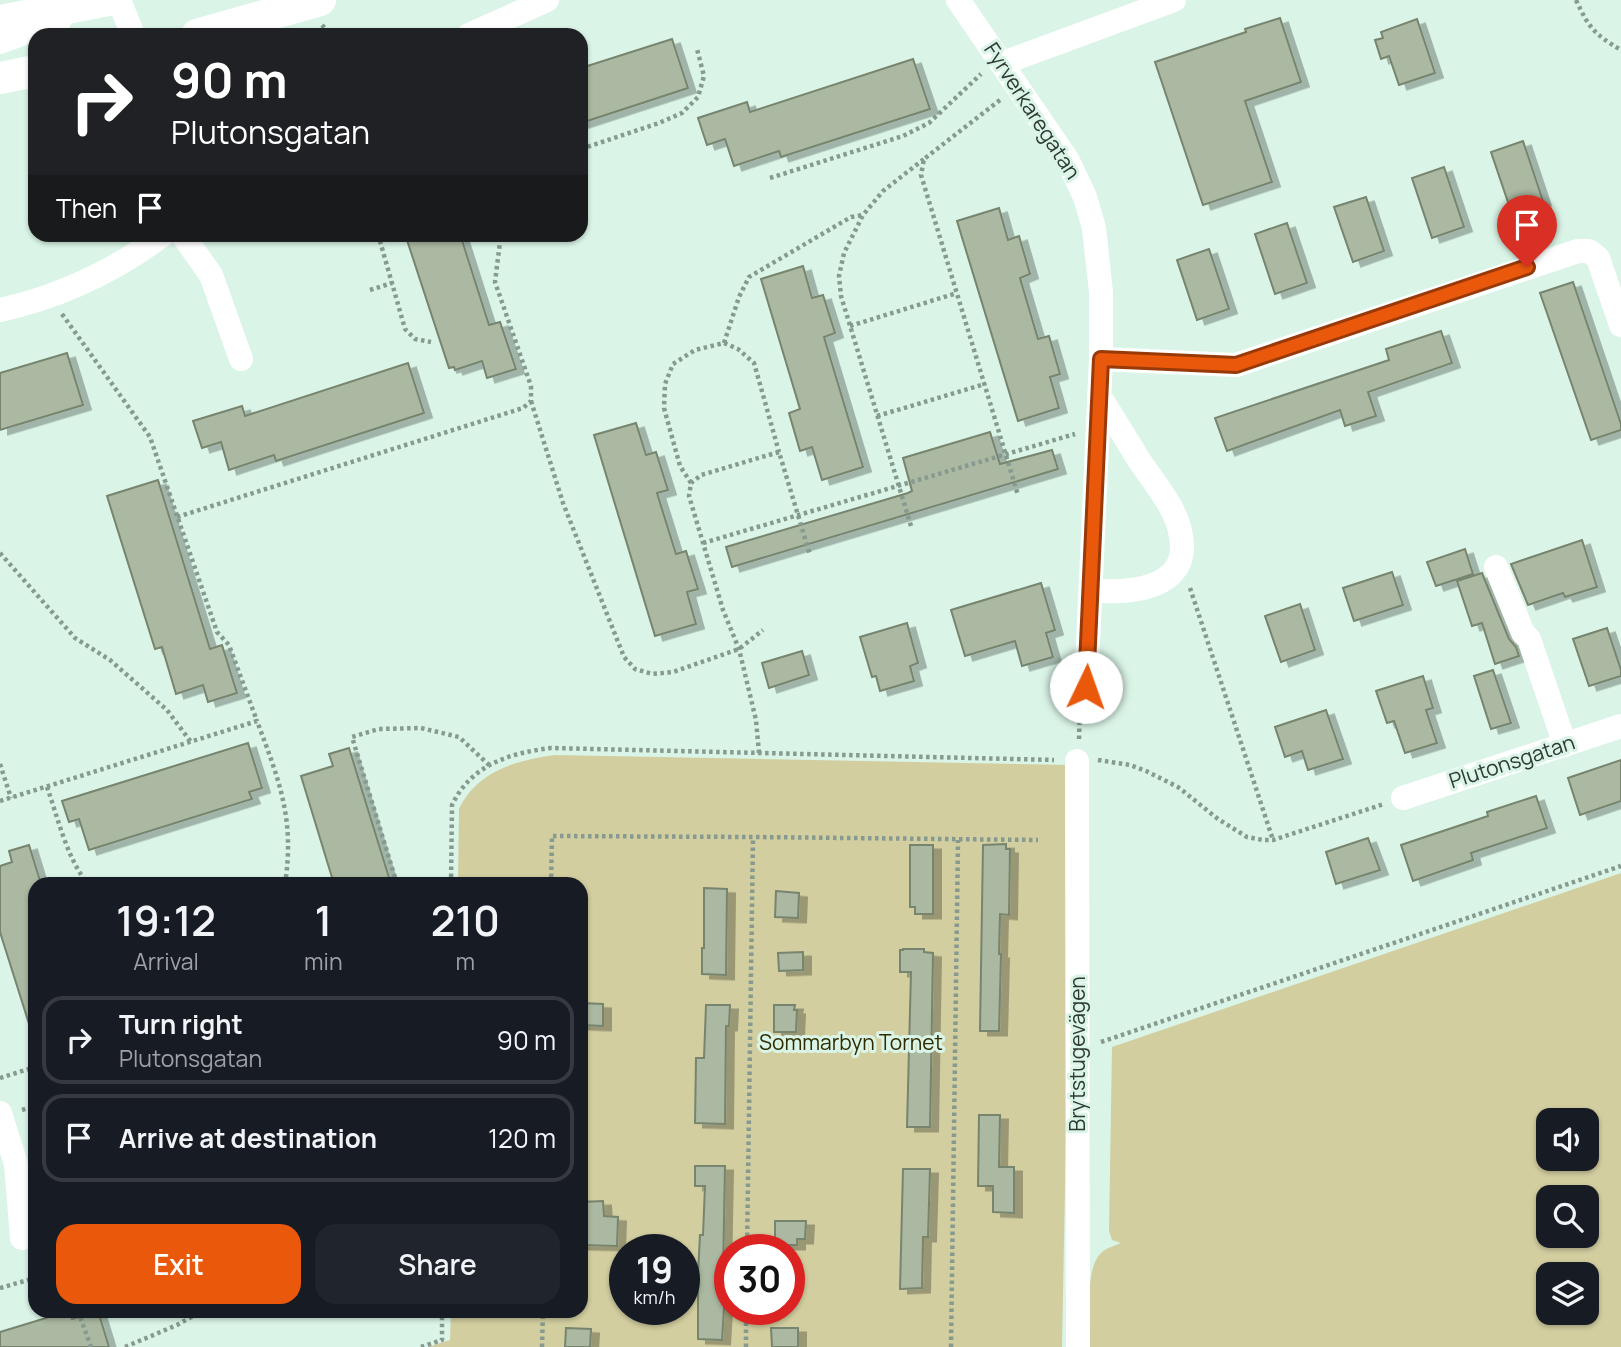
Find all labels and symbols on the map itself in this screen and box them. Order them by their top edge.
street label: Fyrverkaregatan [978,37,1088,184]
pin [1497,195,1557,267]
position arrow [1049,650,1123,724]
street label: Plutonsgatan [1445,728,1578,795]
street label: Brytstugevägen [1063,976,1091,1132]
park label: Sommarbyn Tornet [759,1028,943,1056]
speed limit sign: 30 [714,1234,805,1325]

